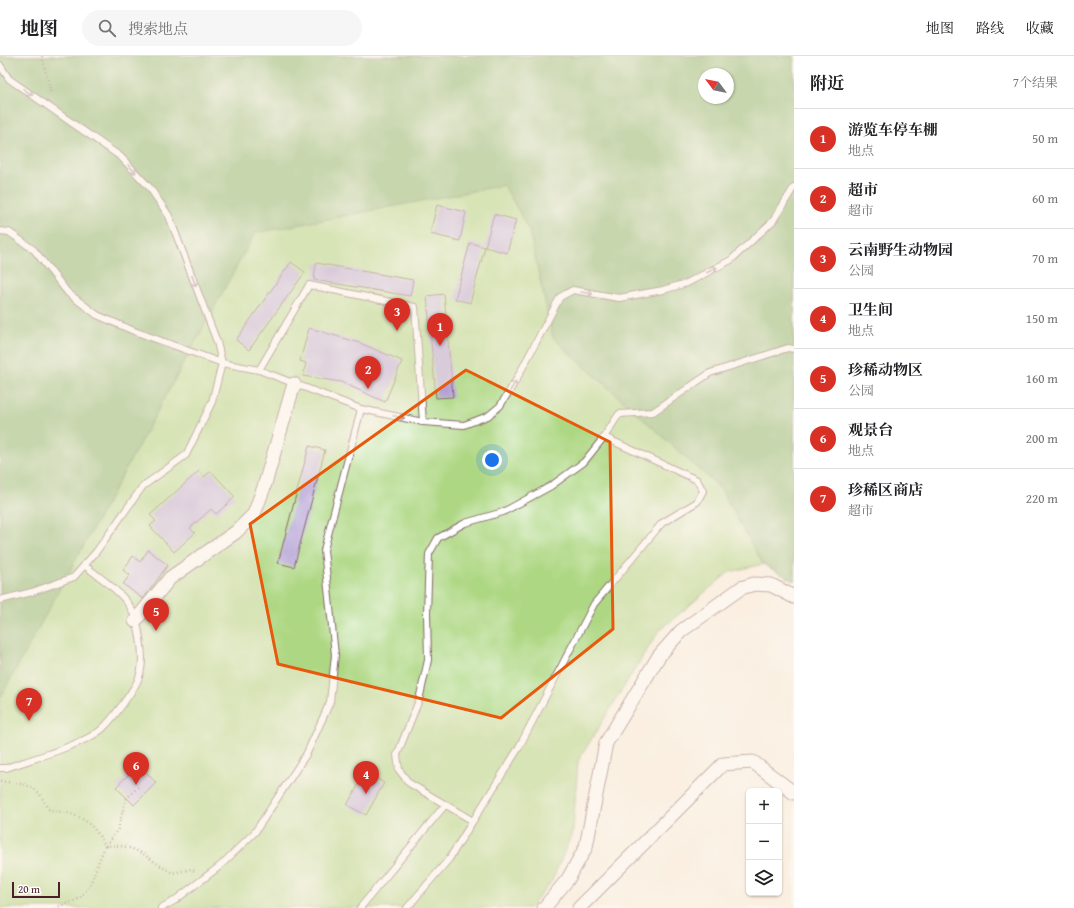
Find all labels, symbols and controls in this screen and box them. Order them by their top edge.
search box [82,10,362,46]
text: 地图 [20,14,58,42]
icon: search [96,17,118,39]
text: 搜索地点 [128,18,188,39]
text: 地图 [926,18,954,38]
text: 路线 [976,18,1004,38]
text: 收藏 [1026,18,1054,38]
north arrow [698,68,734,104]
text: 附近 [810,70,844,95]
text: 7个结果 [1013,73,1058,92]
one-way arrow [22,88,33,96]
text: 游览车停车棚 [848,119,938,140]
text: 1 [820,129,826,148]
text: 50 m [1032,129,1058,148]
text: 地点 [848,141,874,160]
one-way arrow [127,164,137,174]
text: 超市 [848,179,878,200]
text: 2 [820,189,826,208]
text: 60 m [1032,189,1058,208]
text: 超市 [848,201,874,220]
text: 云南野生动物园 [848,239,953,260]
text: 3 [820,249,826,268]
text: 70 m [1032,249,1058,268]
text: 公园 [848,261,874,280]
one-way arrow [706,266,718,274]
one-way arrow [190,275,198,287]
one-way arrow [580,289,593,297]
pin: 3 [384,298,410,331]
text: 卫生间 [848,299,893,320]
text: 4 [820,309,826,328]
text: 150 m [1026,309,1058,328]
pin: 1 [427,313,453,346]
text: 地点 [848,321,874,340]
pin: 2 [355,356,381,389]
text: 珍稀动物区 [848,359,923,380]
text: 5 [820,369,826,388]
text: 160 m [1026,369,1058,388]
one-way arrow [509,380,517,392]
text: 公园 [848,381,874,400]
one-way arrow [393,414,406,422]
text: 观景台 [848,419,893,440]
text: 6 [820,429,826,448]
text: 200 m [1026,429,1058,448]
text: 地点 [848,441,874,460]
your location [482,450,502,470]
text: 珍稀区商店 [848,479,923,500]
text: 7 [820,489,826,508]
text: 220 m [1026,489,1058,508]
text: 超市 [848,501,874,520]
pin: 5 [143,598,169,631]
pin: 7 [16,688,42,721]
pin: 6 [123,752,149,785]
pin: 4 [353,761,379,794]
map controls [746,788,782,896]
button: + [746,788,782,824]
button: − [746,824,782,860]
button: layers [746,860,782,896]
scale bar [12,880,60,899]
text: 20 m [18,881,40,897]

